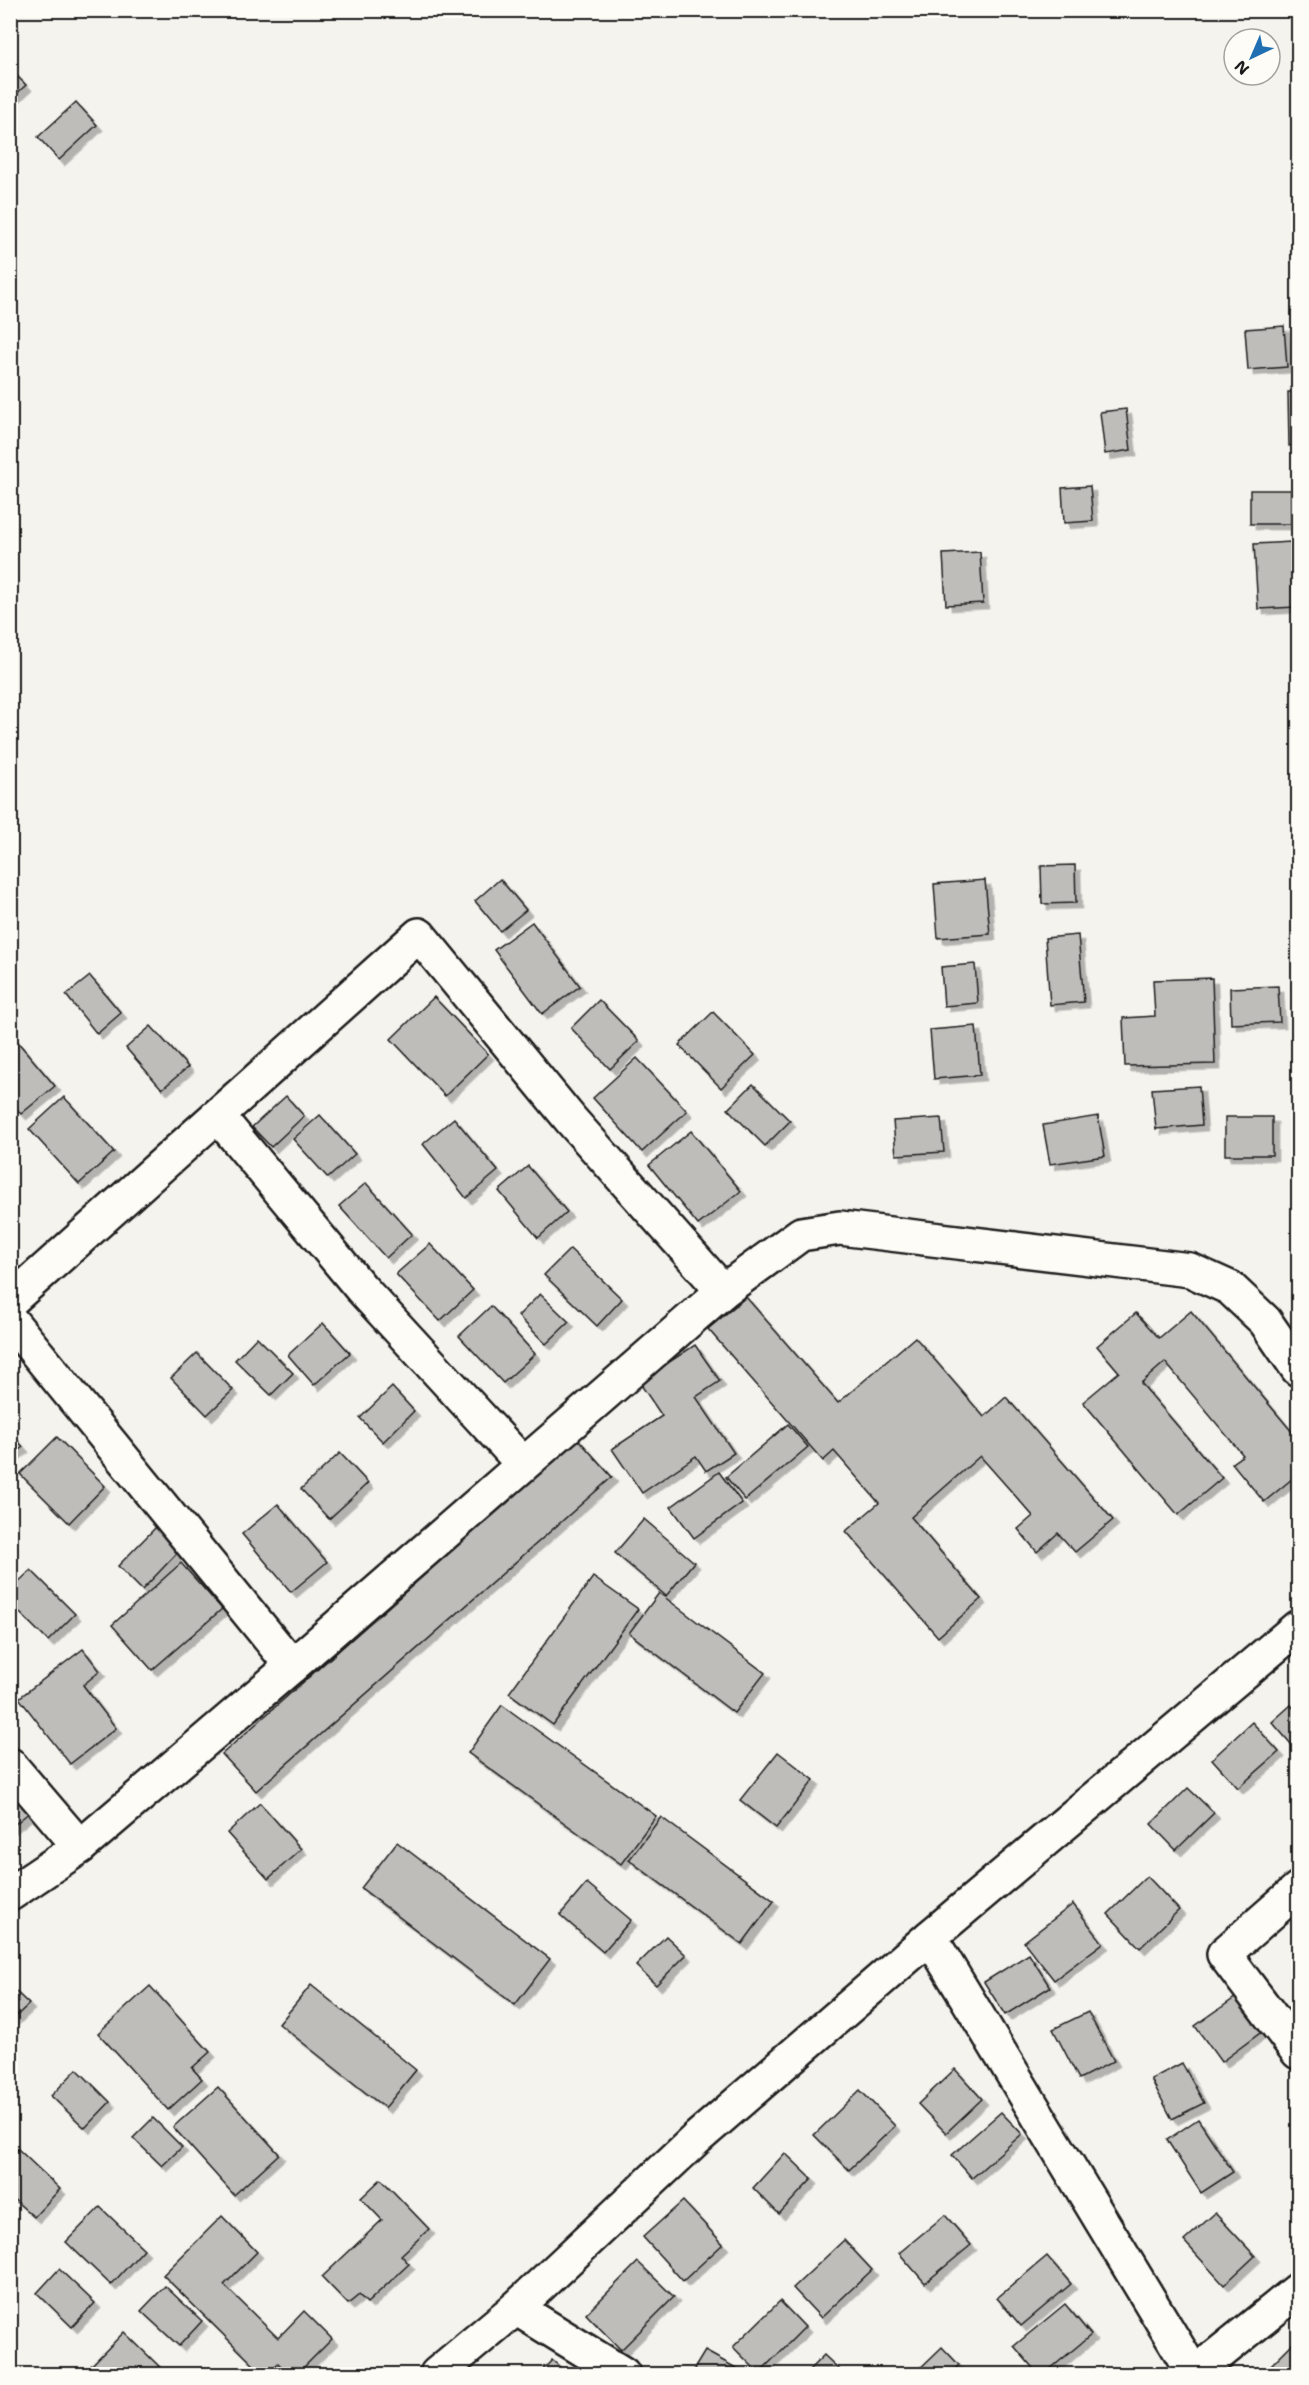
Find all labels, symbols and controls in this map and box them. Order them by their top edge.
north arrow [1222,27,1282,87]
text: N [1230,55,1254,79]

